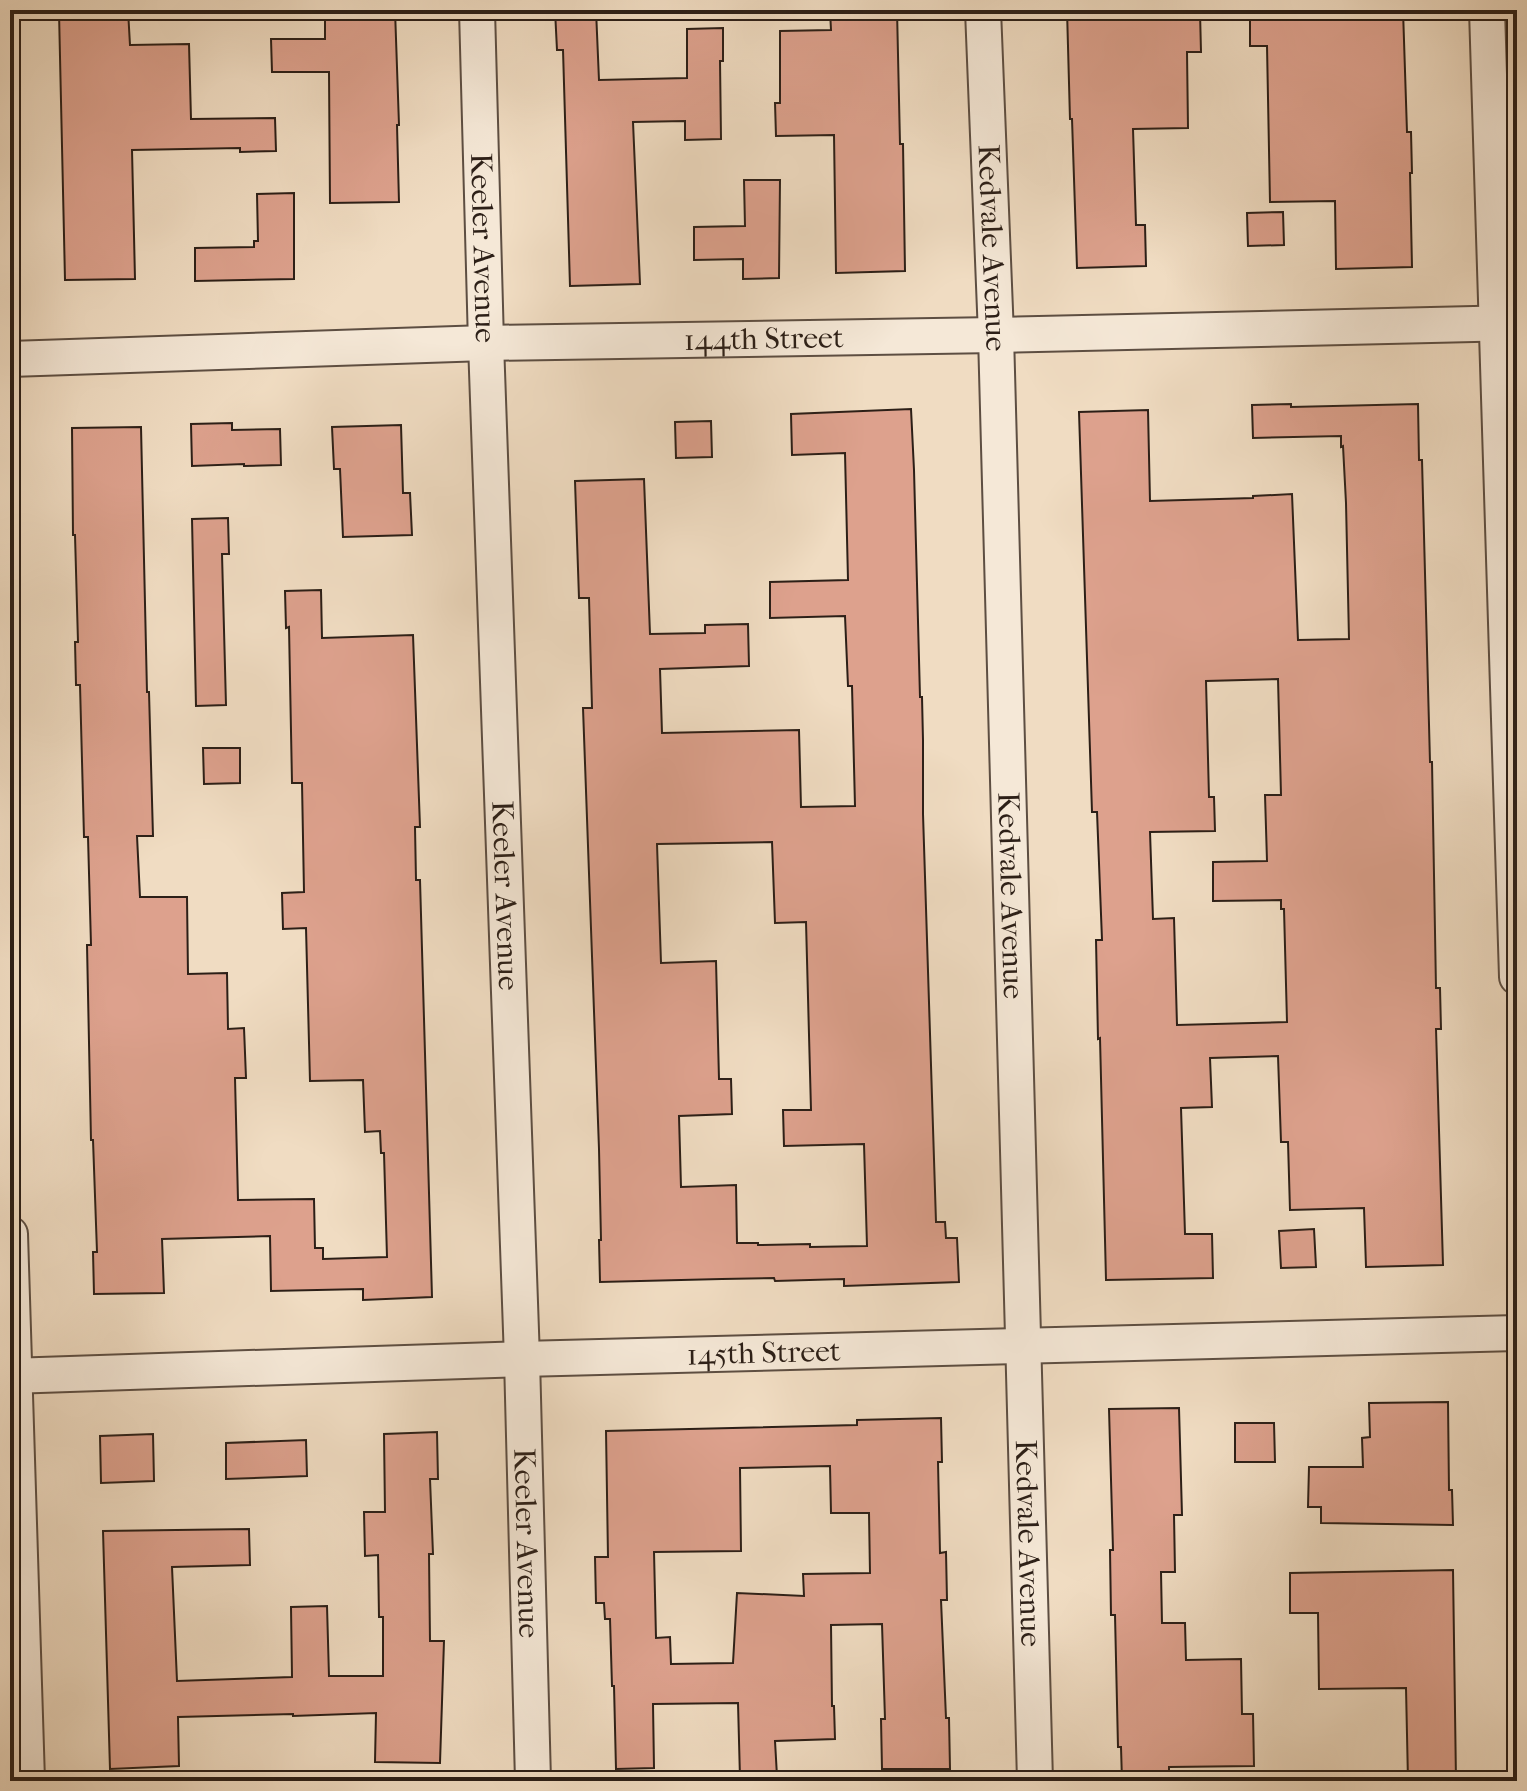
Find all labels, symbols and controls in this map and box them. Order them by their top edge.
street label: Kedvale Avenue [970,144,1013,352]
street label: Keeler Avenue [463,153,503,343]
street label: 144th Street [684,320,844,358]
street label: Kedvale Avenue [990,792,1031,1000]
street label: Keeler Avenue [484,800,526,991]
street label: 145th Street [686,1334,841,1373]
street label: Kedvale Avenue [1008,1439,1048,1647]
street label: Keeler Avenue [506,1448,546,1639]

